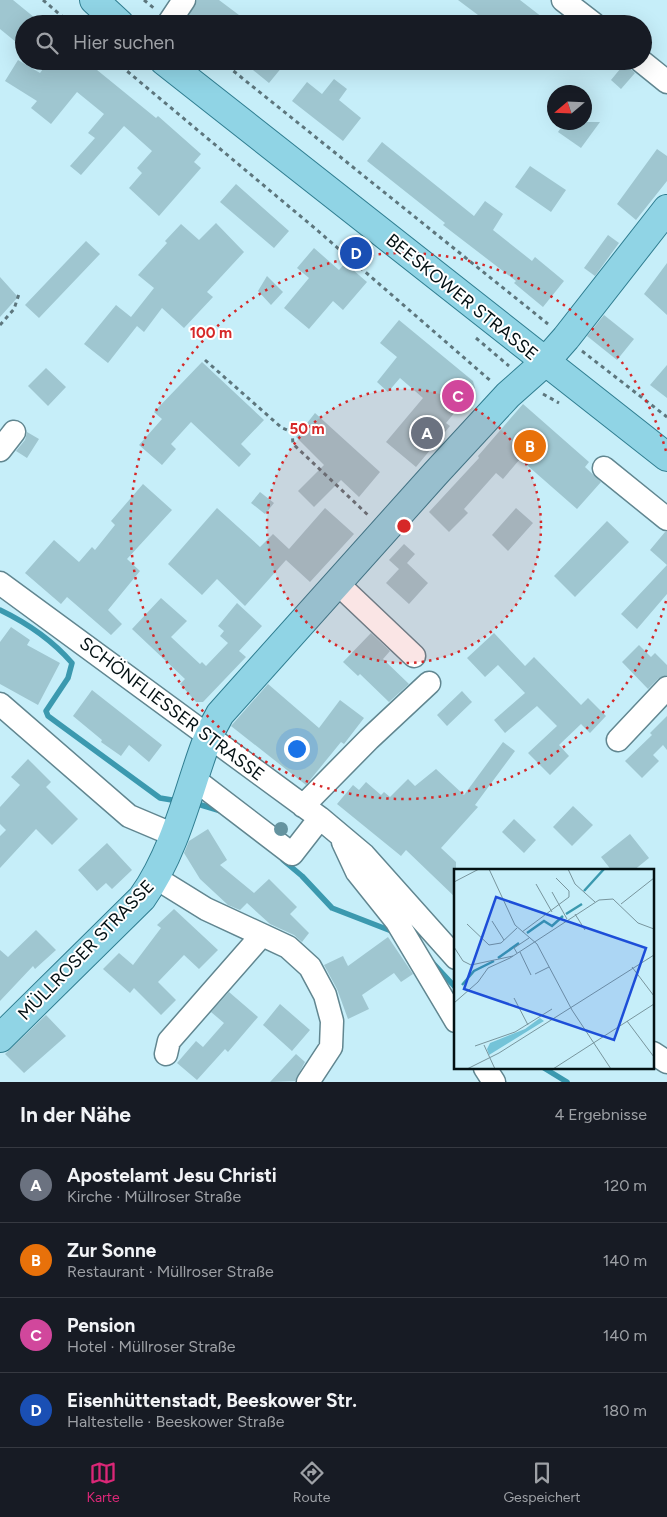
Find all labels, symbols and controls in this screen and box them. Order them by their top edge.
search box [15,15,652,70]
icon: search [33,29,61,57]
text: Hier suchen [73,31,174,54]
north arrow [547,85,592,130]
street label: BEESKOWER STRASSE [382,229,542,365]
pin: D [340,234,372,272]
text: 100 m [190,324,232,342]
pin: C [442,377,474,415]
pin: A [411,414,443,452]
text: 50 m [289,420,325,438]
pin: B [514,427,546,465]
centre of rings [395,517,413,535]
street label: SCHÖNFLIESSER STRASSE [75,632,269,786]
your location [284,736,310,762]
inset map [454,869,654,1070]
street label: MÜLLROSER STRASSE [13,875,159,1025]
text: In der Nähe [20,1102,131,1127]
text: 4 Ergebnisse [554,1105,647,1124]
text: Apostelamt Jesu Christi [67,1164,277,1187]
text: A [30,1176,42,1195]
text: 120 m [604,1176,647,1195]
text: Kirche · Müllroser Straße [67,1187,241,1206]
text: Zur Sonne [67,1239,156,1262]
text: B [31,1251,41,1270]
text: 140 m [603,1251,647,1270]
text: Restaurant · Müllroser Straße [67,1262,274,1281]
text: Pension [67,1314,135,1337]
text: C [30,1326,42,1345]
text: 140 m [603,1326,647,1345]
text: Hotel · Müllroser Straße [67,1337,235,1356]
text: Eisenhüttenstadt, Beeskower Str. [67,1389,357,1412]
text: D [30,1401,42,1420]
text: 180 m [603,1401,647,1420]
text: Haltestelle · Beeskower Straße [67,1412,284,1431]
tab: Karte [87,1459,120,1506]
tab: Route [293,1459,330,1506]
tab: Gespeichert [503,1459,580,1506]

